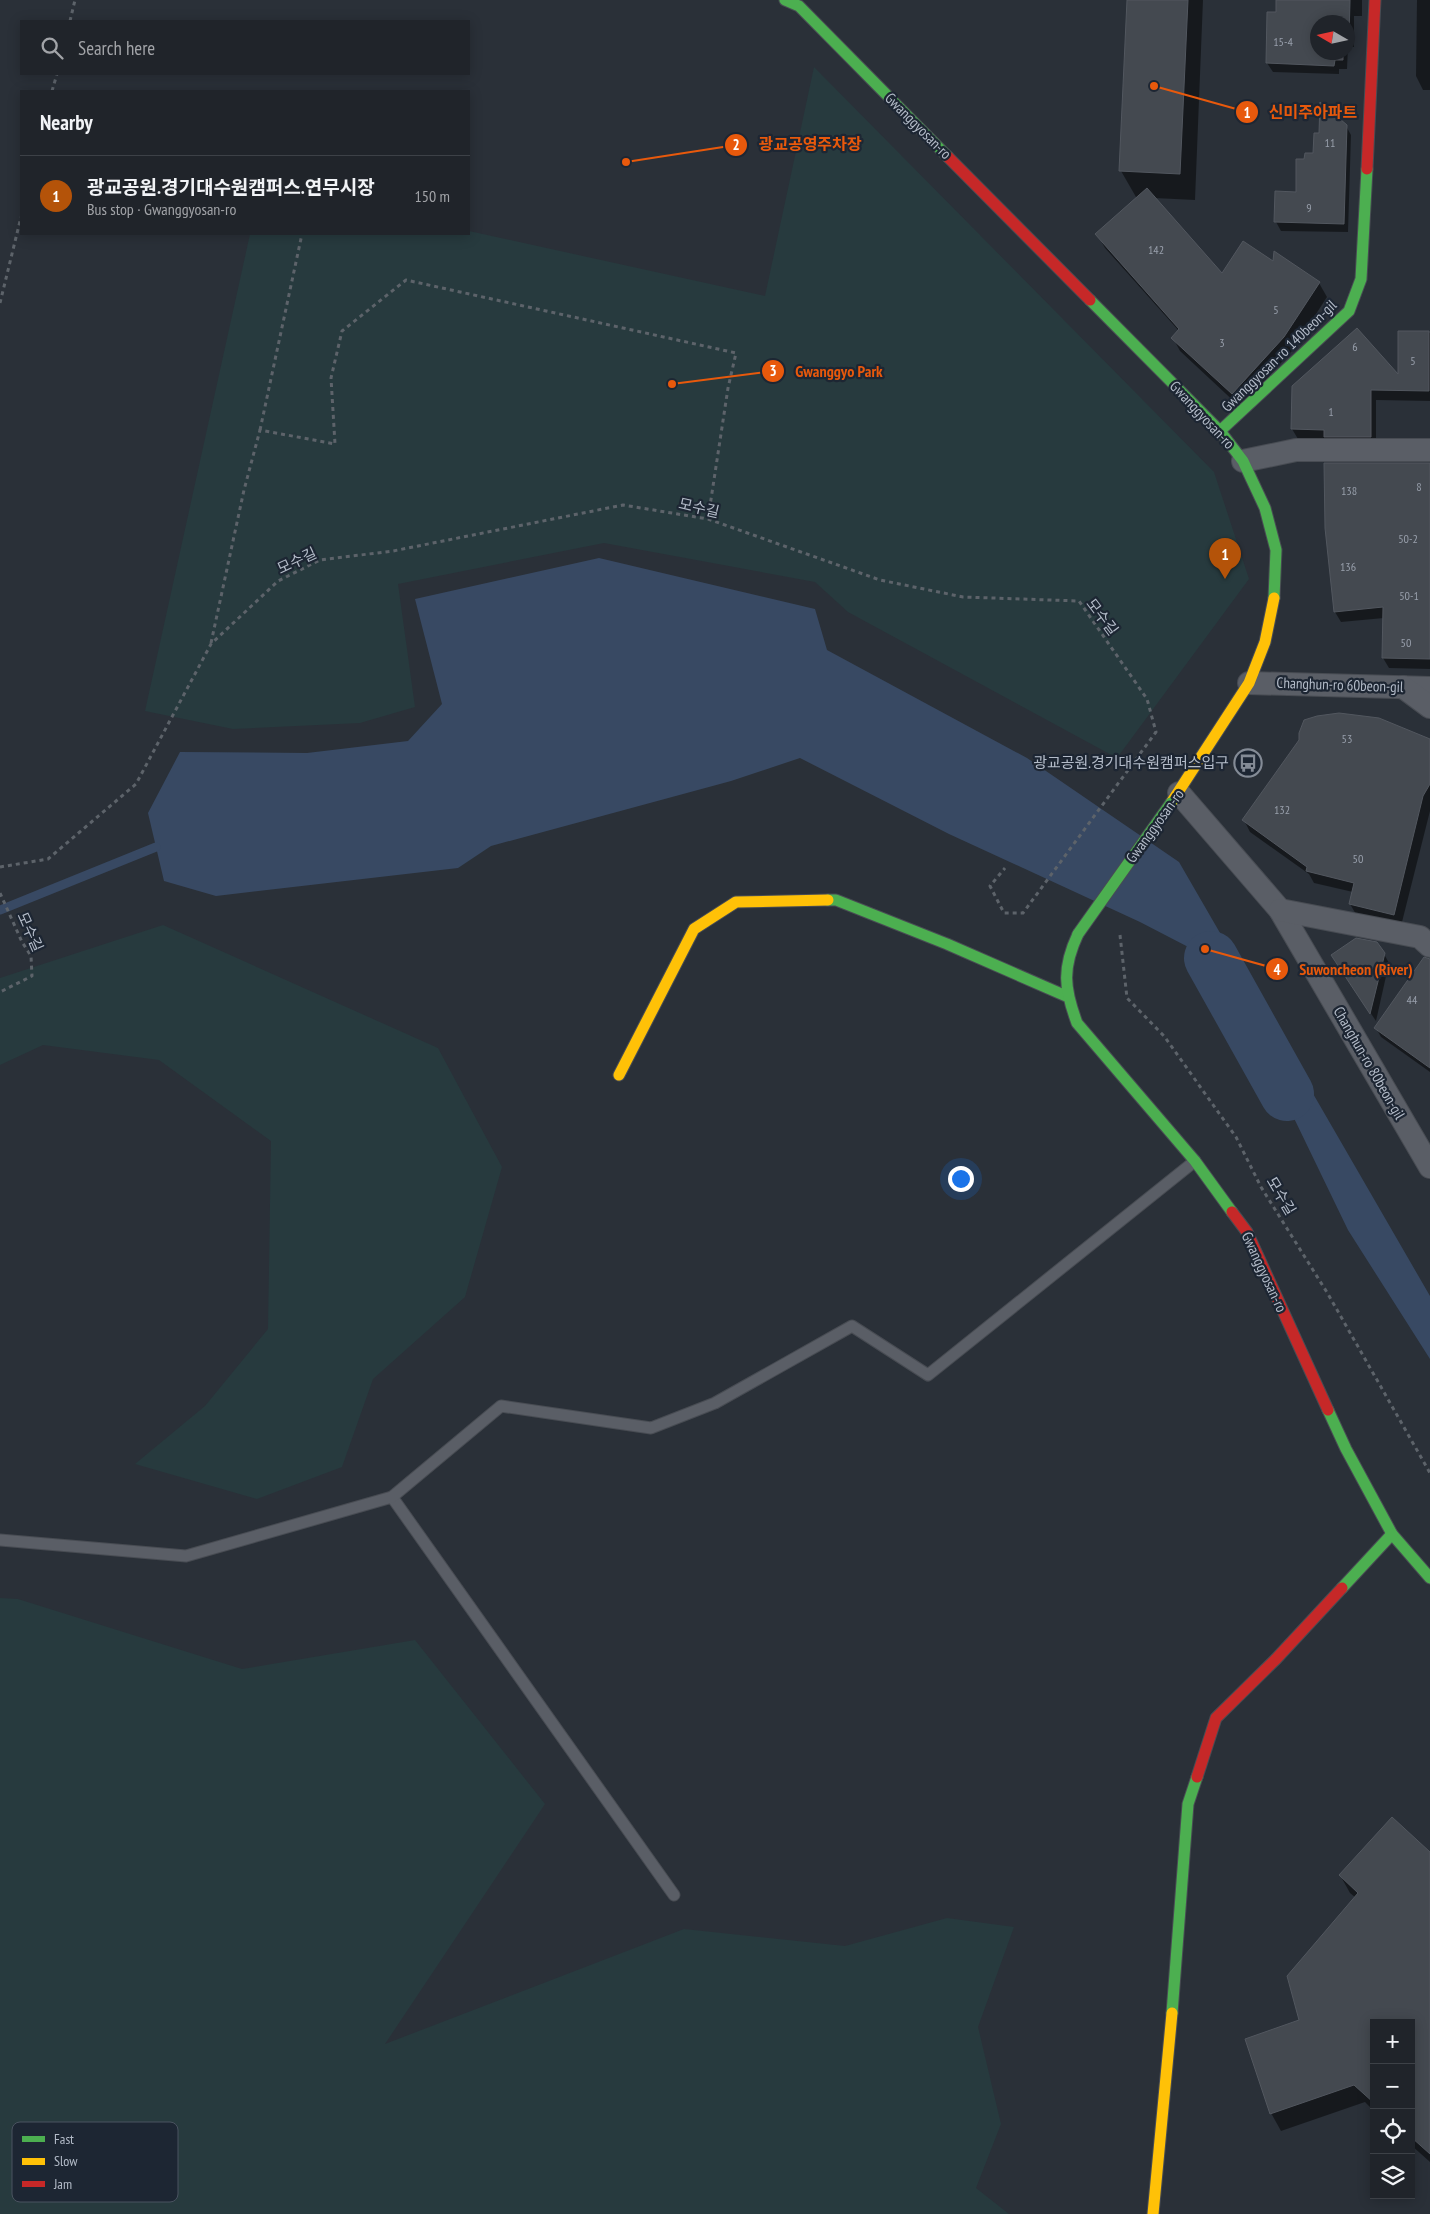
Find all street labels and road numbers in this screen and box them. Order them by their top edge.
street label: Gwanggyosan-ro [881,88,956,163]
street label: Gwanggyosan-ro 140beon-gil [1218,296,1340,416]
street label: Gwanggyosan-ro [1166,377,1239,453]
street label: 모수길 [677,494,721,521]
street label: 모수길 [274,543,320,578]
street label: 모수길 [1082,594,1122,639]
street label: Changhun-ro 60beon-gil [1276,673,1404,696]
street label: Gwanggyosan-ro [1121,785,1188,866]
street label: 모수길 [13,909,48,955]
street label: Changhun-ro 80beon-gil [1329,1003,1410,1123]
street label: 모수길 [1263,1173,1300,1218]
street label: Gwanggyosan-ro [1238,1229,1291,1315]

